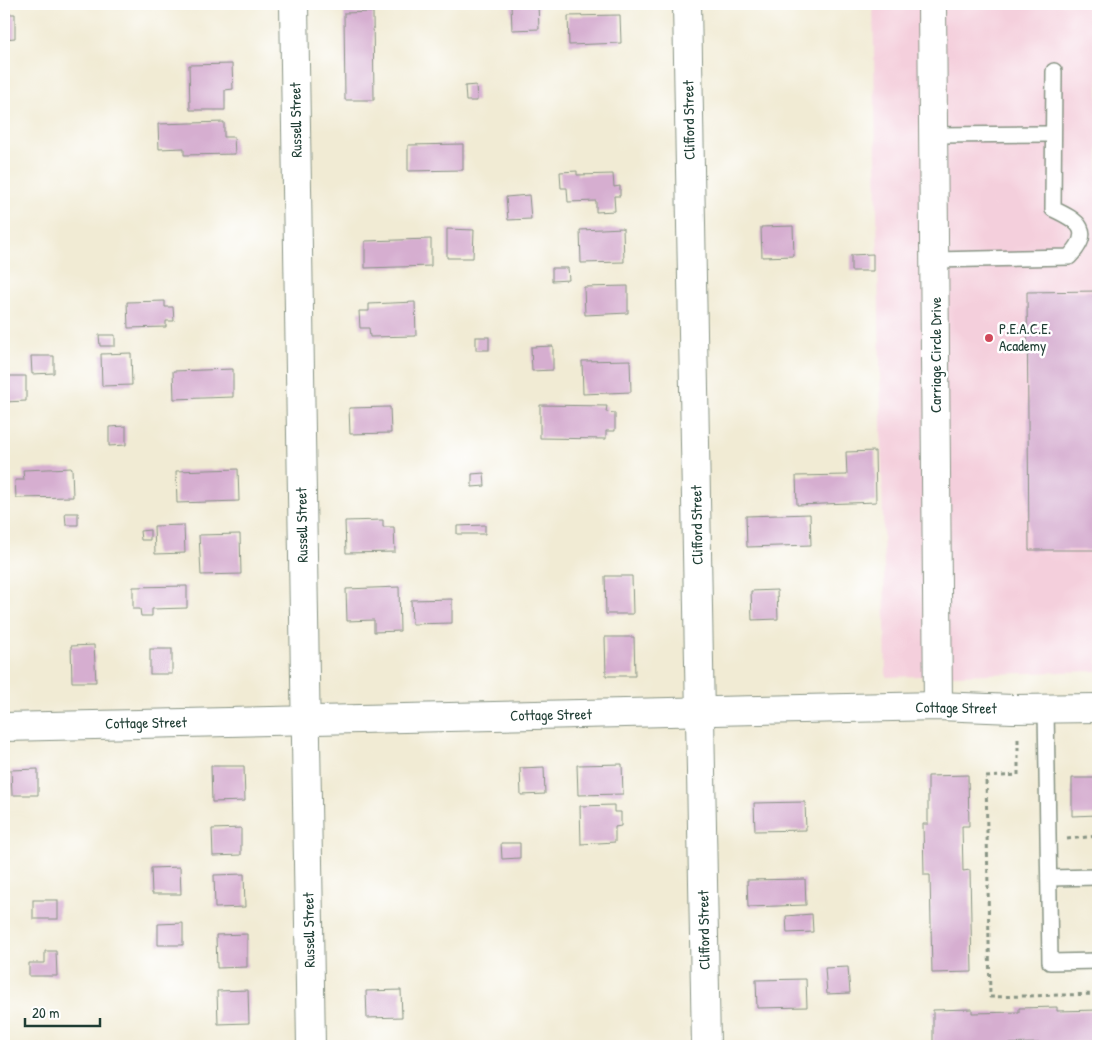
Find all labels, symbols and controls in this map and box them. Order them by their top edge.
street label: Clifford Street [677,79,700,160]
street label: Russell Street [284,81,307,158]
street label: Carriage Circle Drive [925,297,946,413]
place label: P.E.A.C.E. Academy [999,318,1051,356]
marker: P.E.A.C.E. Academy [983,332,995,344]
street label: Clifford Street [685,484,708,565]
street label: Russell Street [290,486,313,563]
street label: Cottage Street [915,696,998,719]
street label: Cottage Street [510,703,593,726]
street label: Cottage Street [105,711,188,734]
street label: Clifford Street [692,889,715,970]
street label: Russell Street [297,891,320,968]
scale bar [25,995,100,1027]
text: 20 m [32,1002,59,1023]

